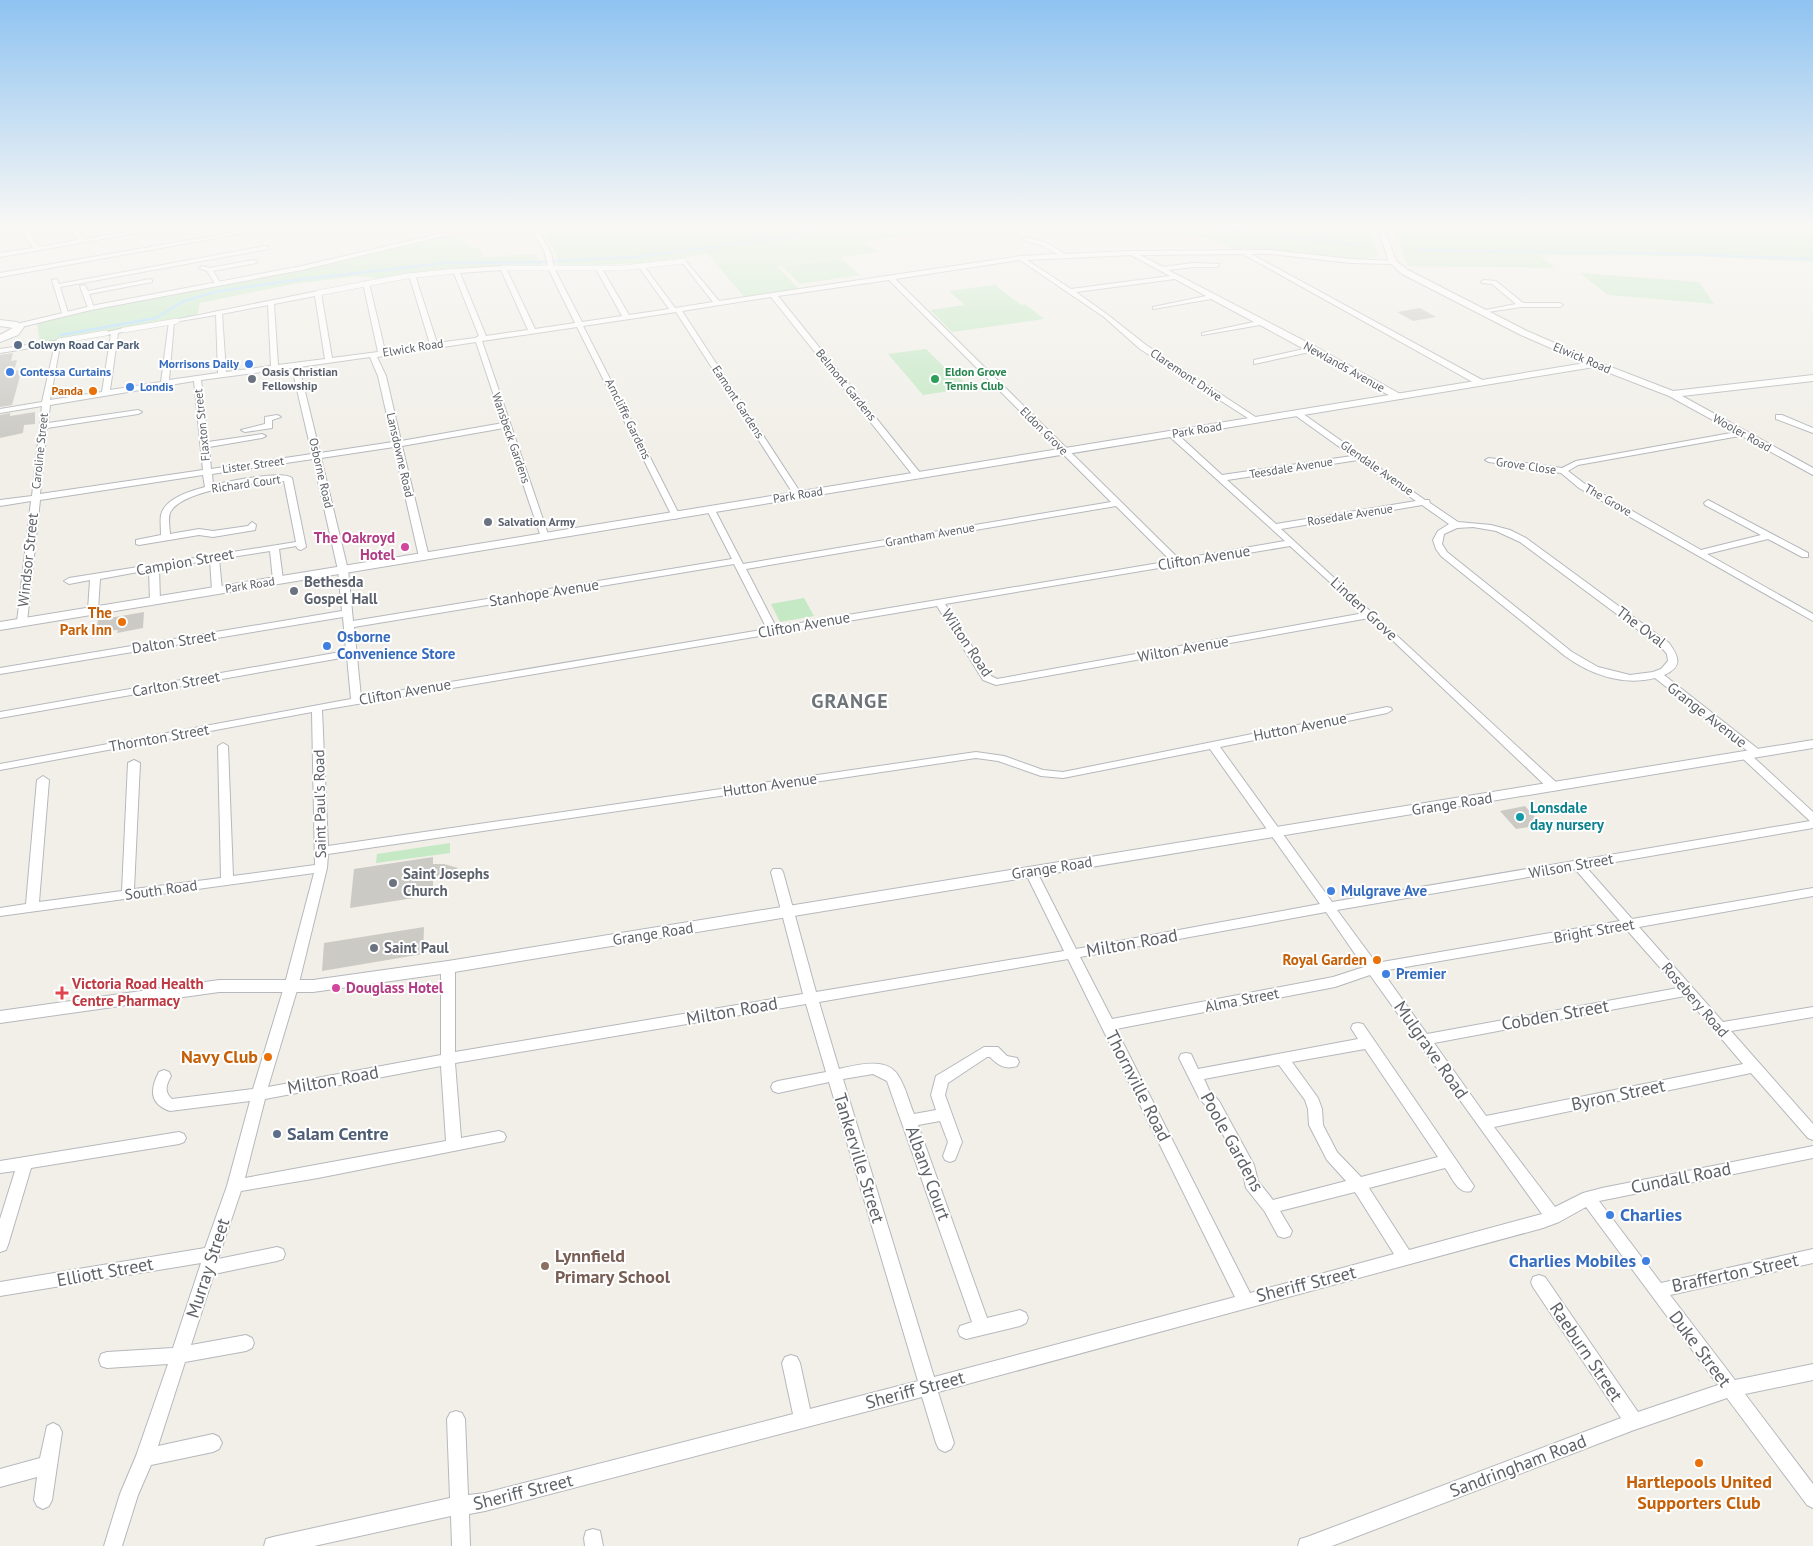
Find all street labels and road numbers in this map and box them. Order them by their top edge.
street label: Elwick Road [381,335,444,360]
street label: Newlands Avenue [1301,338,1388,395]
street label: Elwick Road [1551,339,1613,376]
street label: Claremont Drive [1148,345,1225,404]
street label: Belmont Gardens [813,346,880,424]
street label: Eamont Gardens [709,362,768,441]
street label: Arncliffe Gardens [602,376,655,462]
street label: Flaxton Street [190,388,213,462]
street label: Wansbeck Gardens [489,390,534,485]
street label: Eldon Grove [1017,403,1072,458]
street label: Wooler Road [1710,410,1774,455]
street label: Lansdowne Road [383,411,418,499]
street label: Caroline Street [28,412,51,490]
street label: Park Road [1171,418,1223,441]
street label: Osborne Road [306,436,337,509]
street label: Glendale Avenue [1338,437,1417,498]
street label: Lister Street [221,453,285,476]
street label: Teesdale Avenue [1248,453,1334,482]
street label: Grove Close [1495,454,1557,477]
street label: Richard Court [210,471,282,496]
street label: The Grove [1582,480,1635,519]
street label: Park Road [772,483,824,506]
street label: Rosedale Avenue [1306,500,1394,529]
street label: Windsor Street [13,512,42,608]
street label: Grantham Avenue [884,519,976,550]
street label: Clifton Avenue [1156,541,1251,574]
street label: Campion Street [135,544,235,579]
street label: Park Road [224,573,276,596]
street label: Linden Grove [1327,573,1402,644]
street label: Stanhope Avenue [488,574,600,611]
street label: The Oval [1613,602,1670,652]
street label: Wilton Road [938,605,997,680]
street label: Clifton Avenue [756,607,851,642]
street label: Dalton Street [130,625,217,658]
street label: Wilton Avenue [1136,631,1230,666]
street label: Carlton Street [131,666,221,701]
street label: Clifton Avenue [357,674,452,709]
street label: Grange Avenue [1664,678,1751,752]
street label: Hutton Avenue [1252,708,1348,745]
street label: Thornton Street [107,719,210,756]
street label: Saint Paul's Road [309,749,330,859]
street label: Hutton Avenue [722,769,818,801]
street label: Grange Road [1410,788,1494,819]
street label: Wilson Street [1527,849,1615,882]
street label: Grange Road [1010,852,1094,883]
street label: South Road [123,875,198,904]
street label: Bright Street [1552,914,1636,947]
street label: Grange Road [611,918,695,949]
street label: Milton Road [1084,923,1180,962]
street label: Rosebery Road [1658,958,1733,1041]
street label: Alma Street [1203,983,1281,1016]
street label: Milton Road [684,991,780,1030]
street label: Cobden Street [1500,994,1610,1035]
street label: Mulgrave Road [1389,996,1474,1103]
street label: Thornville Road [1101,1026,1176,1145]
street label: Milton Road [285,1060,381,1099]
street label: Byron Street [1569,1073,1667,1116]
street label: Poole Gardens [1196,1088,1269,1196]
street label: Tankerville Street [829,1090,890,1226]
street label: Albany Court [901,1123,956,1223]
street label: Cundall Road [1629,1157,1733,1198]
street label: Murray Street [181,1215,234,1321]
street label: Brafferton Street [1669,1248,1800,1297]
street label: Elliott Street [55,1252,155,1291]
street label: Sheriff Street [1254,1260,1358,1307]
street label: Raeburn Street [1545,1298,1628,1406]
street label: Duke Street [1664,1306,1737,1391]
street label: Sheriff Street [863,1365,967,1414]
street label: Sandringham Road [1446,1429,1590,1502]
street label: Sheriff Street [471,1468,575,1515]

